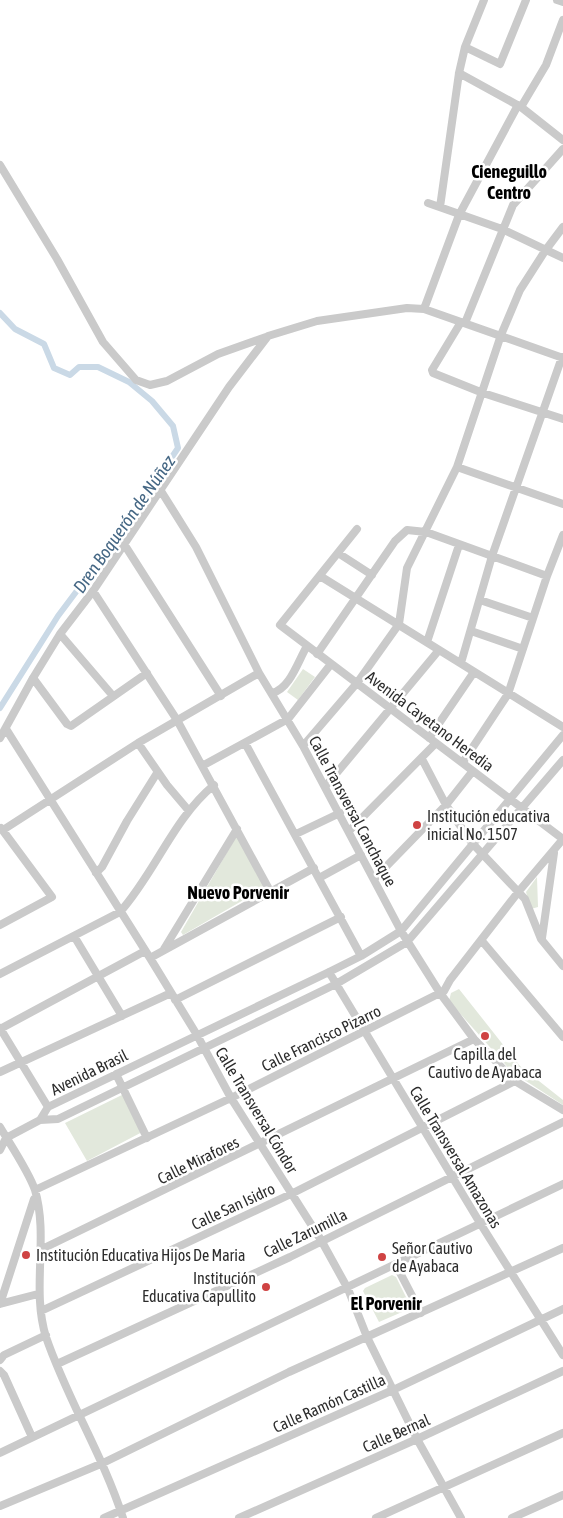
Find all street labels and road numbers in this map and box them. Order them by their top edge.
street label: Avenida Cayetano Heredia [362,667,497,776]
street label: Calle Transversal Canchaque [305,733,400,890]
street label: Calle Francisco Pizarro [258,1001,384,1075]
street label: Calle Transversal Cóndor [212,1044,302,1177]
street label: Avenida Brasil [48,1045,131,1098]
street label: Calle Transversal Amazonas [406,1083,506,1232]
street label: Calle Mirafores [154,1132,242,1187]
street label: Calle San Isidro [189,1179,277,1233]
street label: Calle Zarumilla [260,1205,350,1261]
street label: Calle Ramón Castilla [270,1370,388,1436]
street label: Calle Bernal [360,1410,433,1456]

